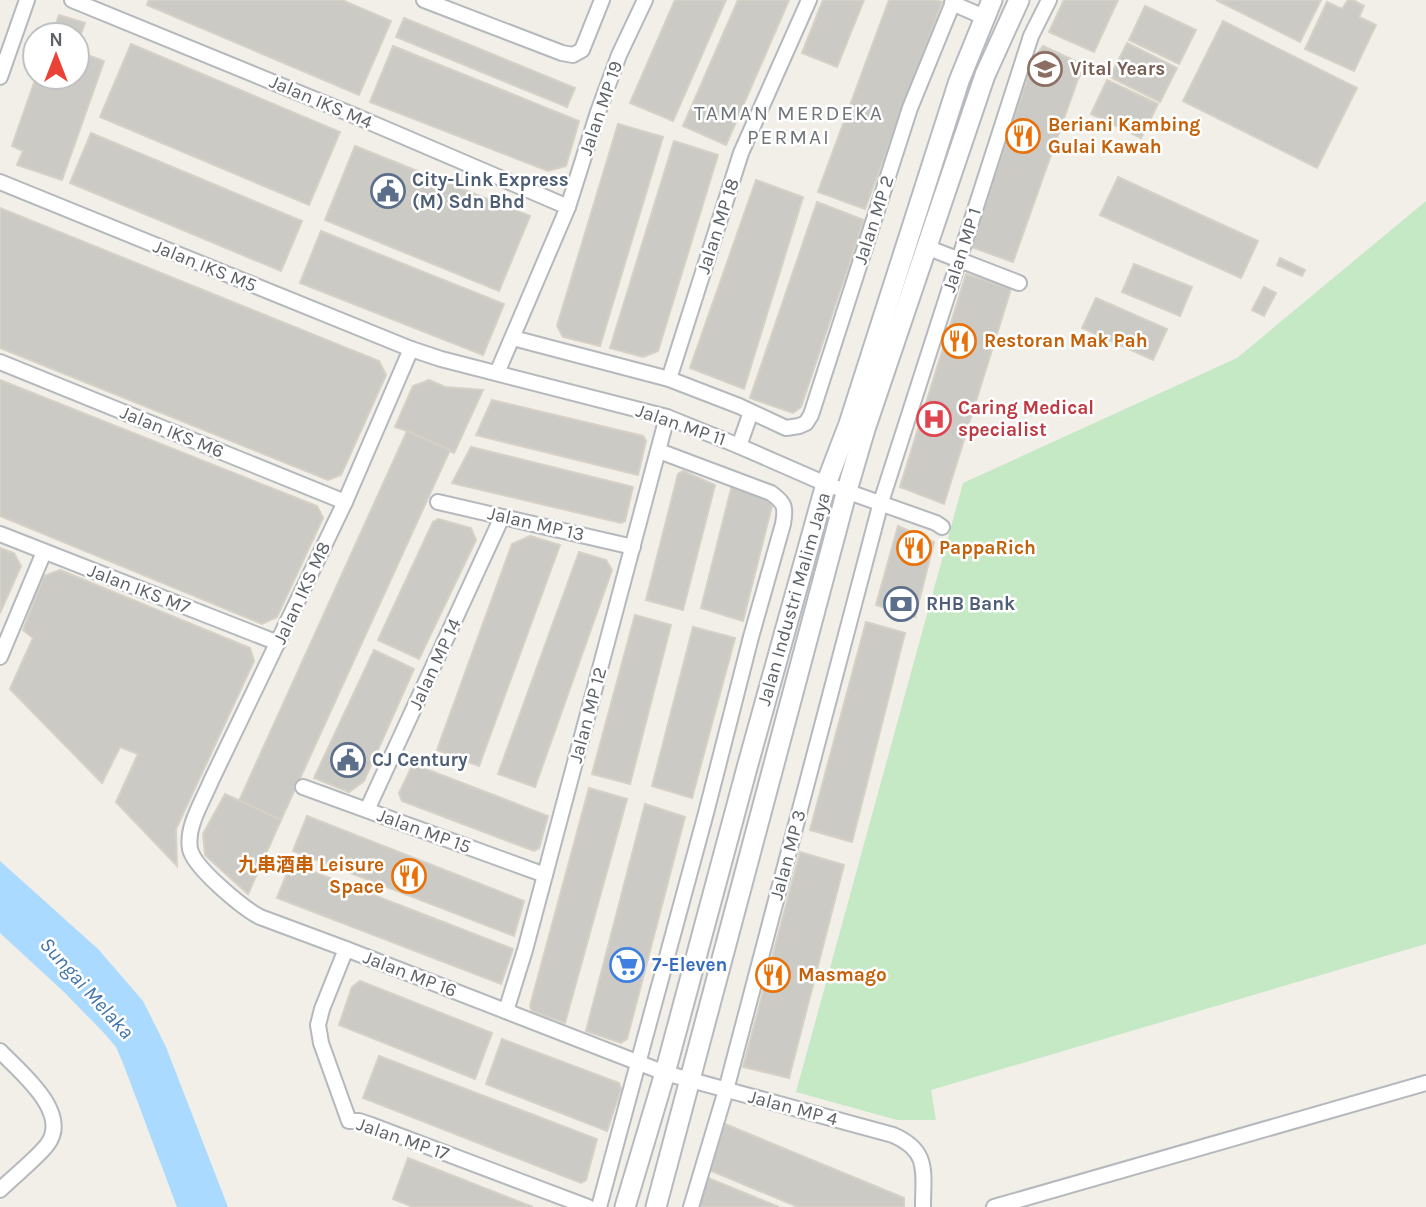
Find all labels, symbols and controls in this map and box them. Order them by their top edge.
north arrow [21,21,91,91]
text: N [49,29,63,51]
school or university icon: Vital Years [1026,50,1064,88]
street label: Jalan MP 19 [575,58,627,158]
place label: Vital Years [1070,58,1165,80]
street label: Jalan IKS M4 [266,70,376,134]
district label: TAMAN MERDEKA PERMAI [694,101,884,149]
place label: Beriani Kambing Gulai Kawah [1048,114,1200,158]
restaurant icon: Beriani Kambing Gulai Kawah [1004,117,1042,155]
place label: City-Link Express (M) Sdn Bhd [412,169,569,213]
public building icon: City-Link Express (M) Sdn Bhd [369,172,407,210]
street label: Jalan MP 2 [849,173,899,267]
street label: Jalan MP 18 [692,176,744,276]
street label: Jalan MP 1 [938,205,986,295]
street label: Jalan IKS M5 [150,235,260,297]
restaurant icon: Restoran Mak Pah [940,322,978,360]
place label: Restoran Mak Pah [984,330,1148,352]
place label: Caring Medical specialist [958,397,1094,441]
street label: Jalan MP 11 [633,399,729,451]
hospital icon: Caring Medical specialist [915,400,953,438]
street label: Jalan IKS M6 [117,401,227,463]
street label: Jalan Industri Malim Jaya [753,490,835,708]
street label: Jalan MP 13 [486,502,586,546]
restaurant icon: PappaRich [895,529,933,567]
place label: PappaRich [939,537,1036,559]
street label: Jalan IKS M8 [269,538,335,648]
street label: Jalan IKS M7 [85,559,193,619]
bank icon: RHB Bank [882,585,920,623]
place label: RHB Bank [926,593,1015,615]
street label: Jalan MP 14 [404,615,466,713]
street label: Jalan MP 12 [565,665,611,765]
public building icon: CJ Century [329,741,367,779]
place label: CJ Century [372,749,468,771]
street label: Jalan MP 15 [374,804,474,858]
street label: Jalan MP 3 [765,808,811,902]
place label: 九串酒串 Leisure Space [238,854,384,898]
restaurant icon: 九串酒串 Leisure Space [390,857,428,895]
water label: Sungai Melaka [35,932,139,1044]
street label: Jalan MP 16 [360,946,460,1002]
supermarket icon: 7-Eleven [608,946,646,984]
place label: 7-Eleven [652,954,727,976]
restaurant icon: Masmago [754,956,792,994]
place label: Masmago [798,964,887,986]
street label: Jalan MP 4 [746,1086,840,1131]
street label: Jalan MP 17 [354,1113,452,1165]

